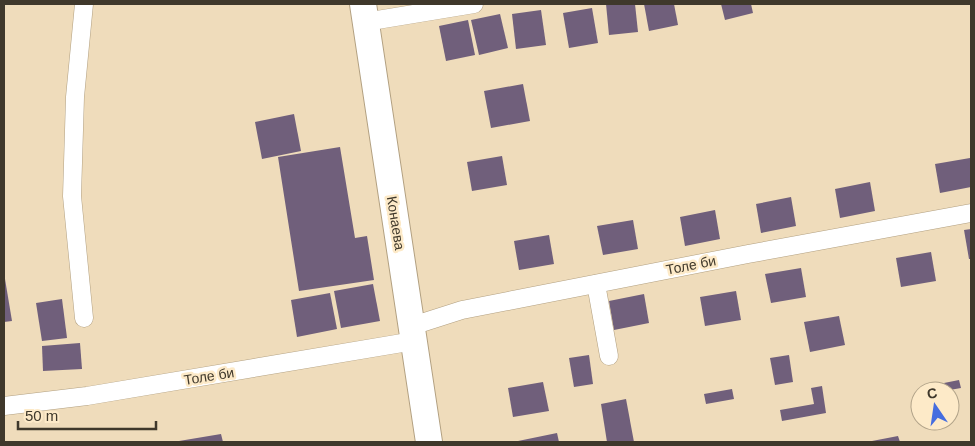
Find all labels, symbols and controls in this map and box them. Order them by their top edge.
street label: Конаева [384,195,408,251]
street label: Толе би [665,252,717,278]
street label: Толе би [183,364,235,388]
north arrow [910,381,960,431]
text: С [925,384,939,402]
scale bar [18,398,155,430]
text: 50 m [25,407,58,424]

